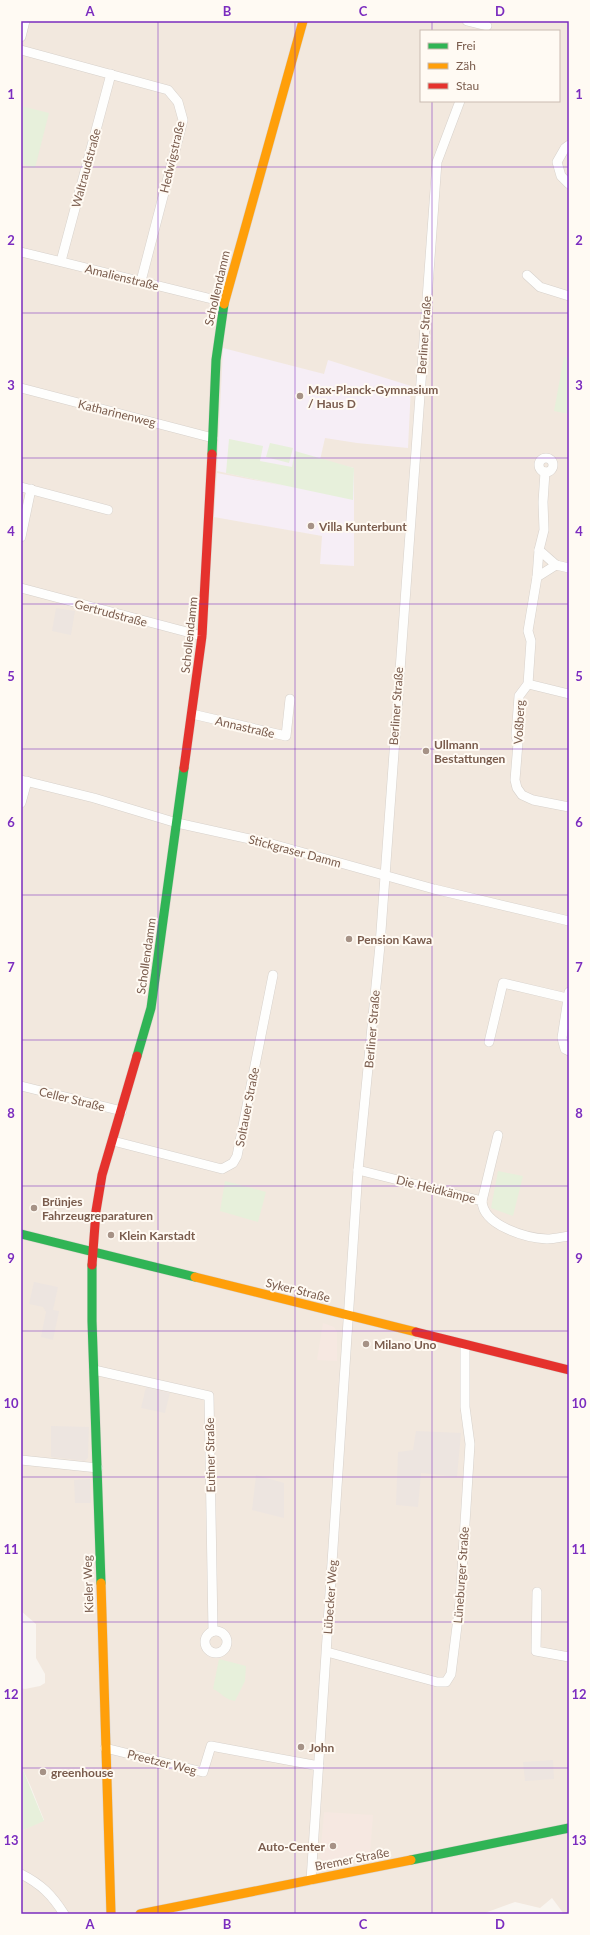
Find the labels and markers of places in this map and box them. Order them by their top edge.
place label: Max-Planck-Gymnasium / Haus D [308,382,438,411]
marker: Max-Planck-Gymnasium / Haus D [295,391,305,401]
place label: Villa Kunterbunt [318,519,407,534]
marker: Villa Kunterbunt [306,521,316,531]
place label: Ullmann Bestattungen [434,737,506,766]
marker: Ullmann Bestattungen [421,746,431,756]
place label: Pension Kawa [357,932,432,947]
marker: Pension Kawa [344,934,354,944]
place label: Brünjes Fahrzeugreparaturen [42,1194,153,1223]
marker: Brünjes Fahrzeugreparaturen [29,1203,39,1213]
place label: Klein Karstadt [119,1228,196,1243]
marker: Klein Karstadt [106,1230,116,1240]
place label: Milano Uno [374,1337,436,1352]
marker: Milano Uno [361,1339,371,1349]
place label: John [309,1740,335,1755]
marker: John [296,1742,306,1752]
place label: greenhouse [51,1765,114,1780]
marker: greenhouse [38,1767,48,1777]
place label: Auto-Center [257,1839,326,1854]
marker: Auto-Center [328,1841,338,1851]

